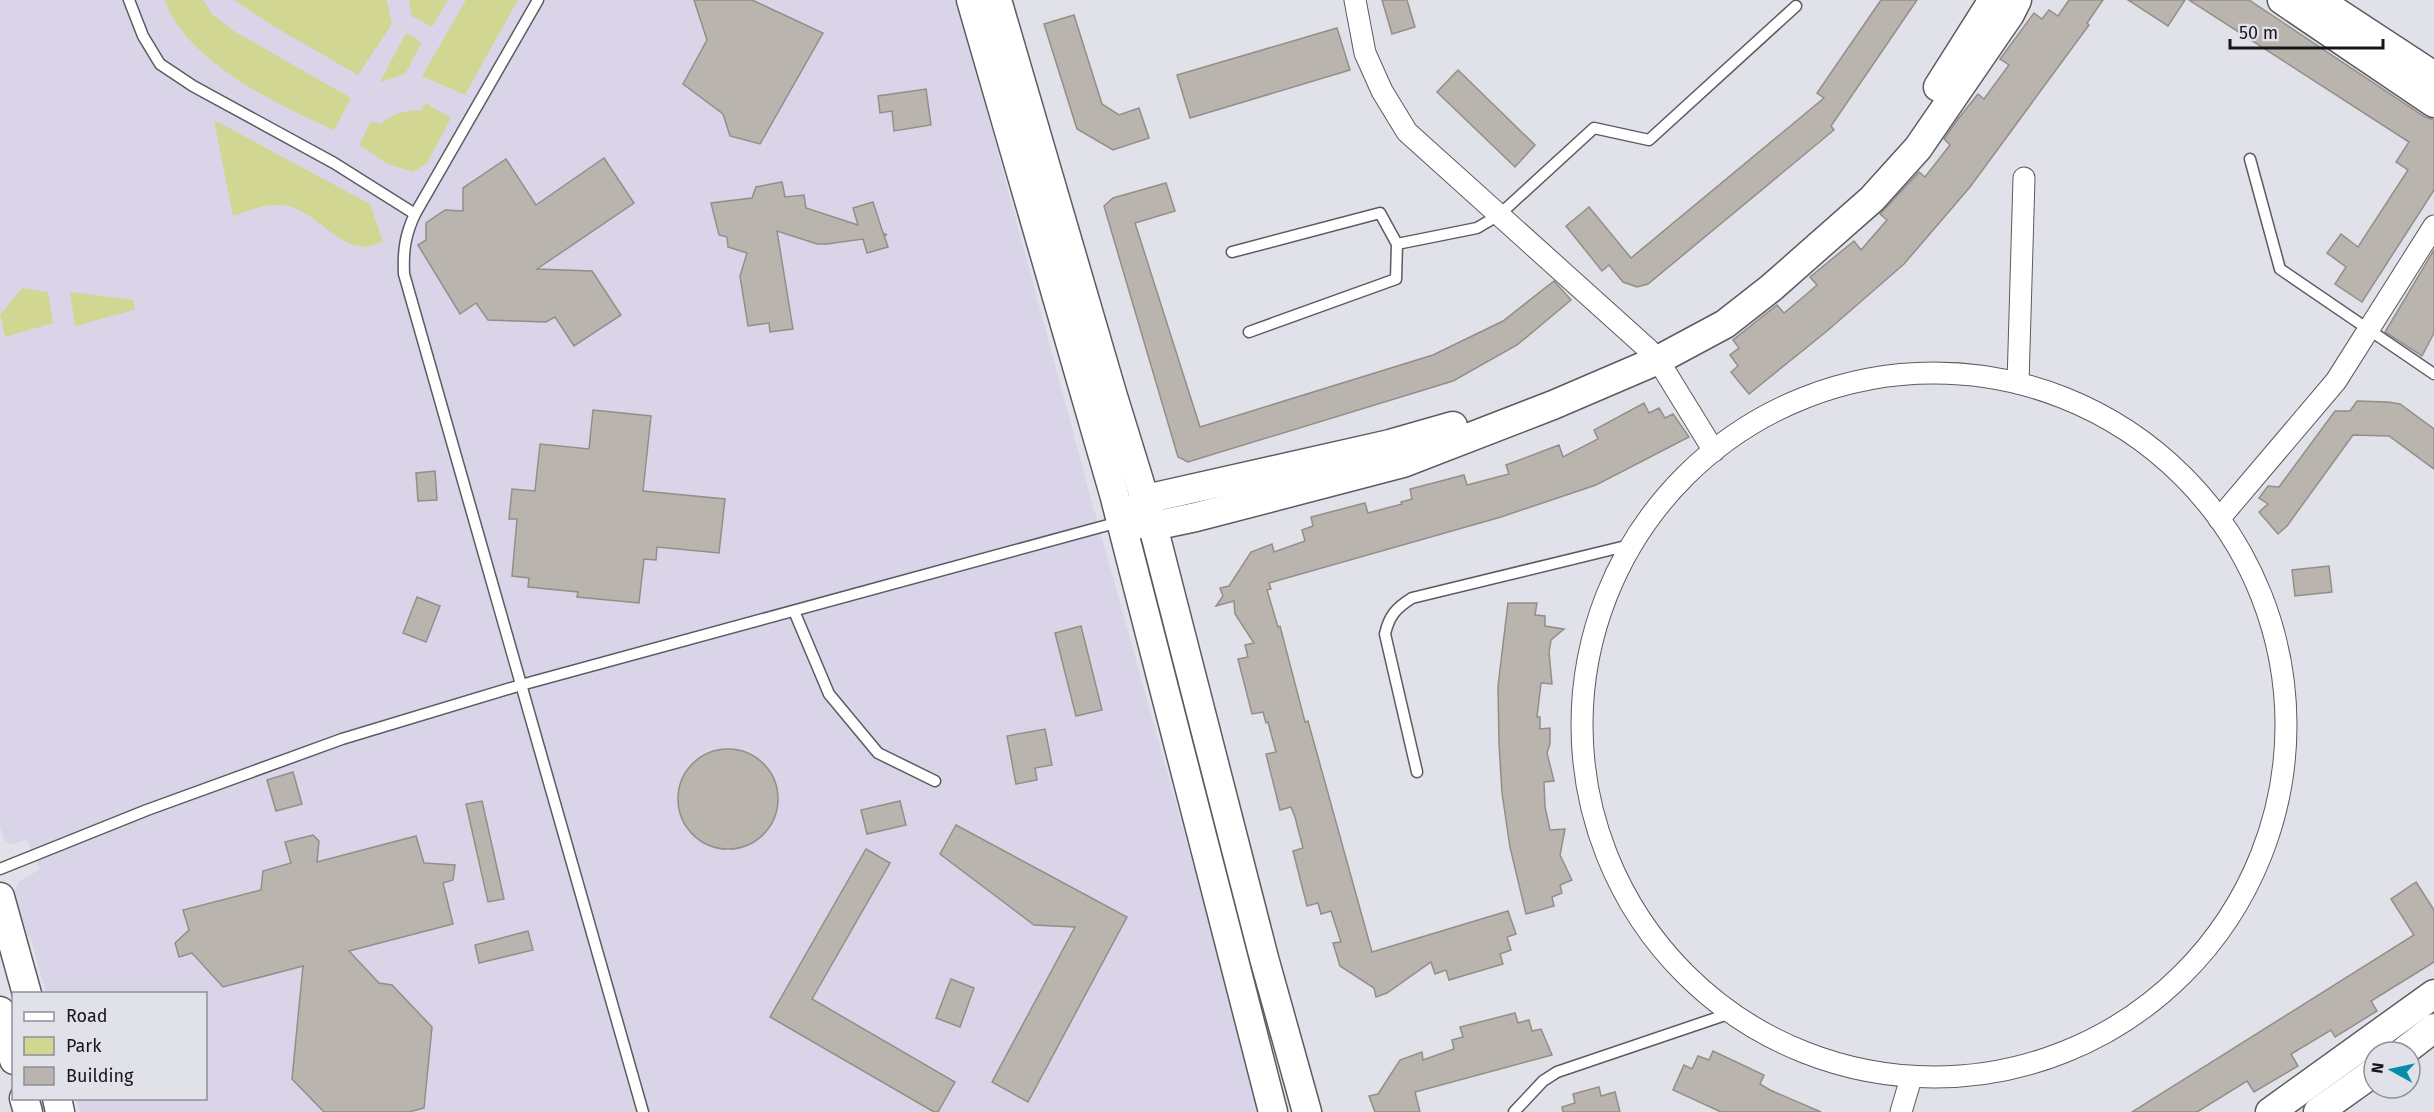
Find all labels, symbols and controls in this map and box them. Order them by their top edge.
scale bar [2230,12,2383,50]
text: 50 m [2239,22,2278,44]
legend [12,992,207,1100]
text: Road [66,1005,108,1027]
text: Park [66,1035,102,1057]
north arrow [2362,1040,2422,1100]
text: N [2367,1061,2388,1075]
text: Building [66,1065,134,1087]

